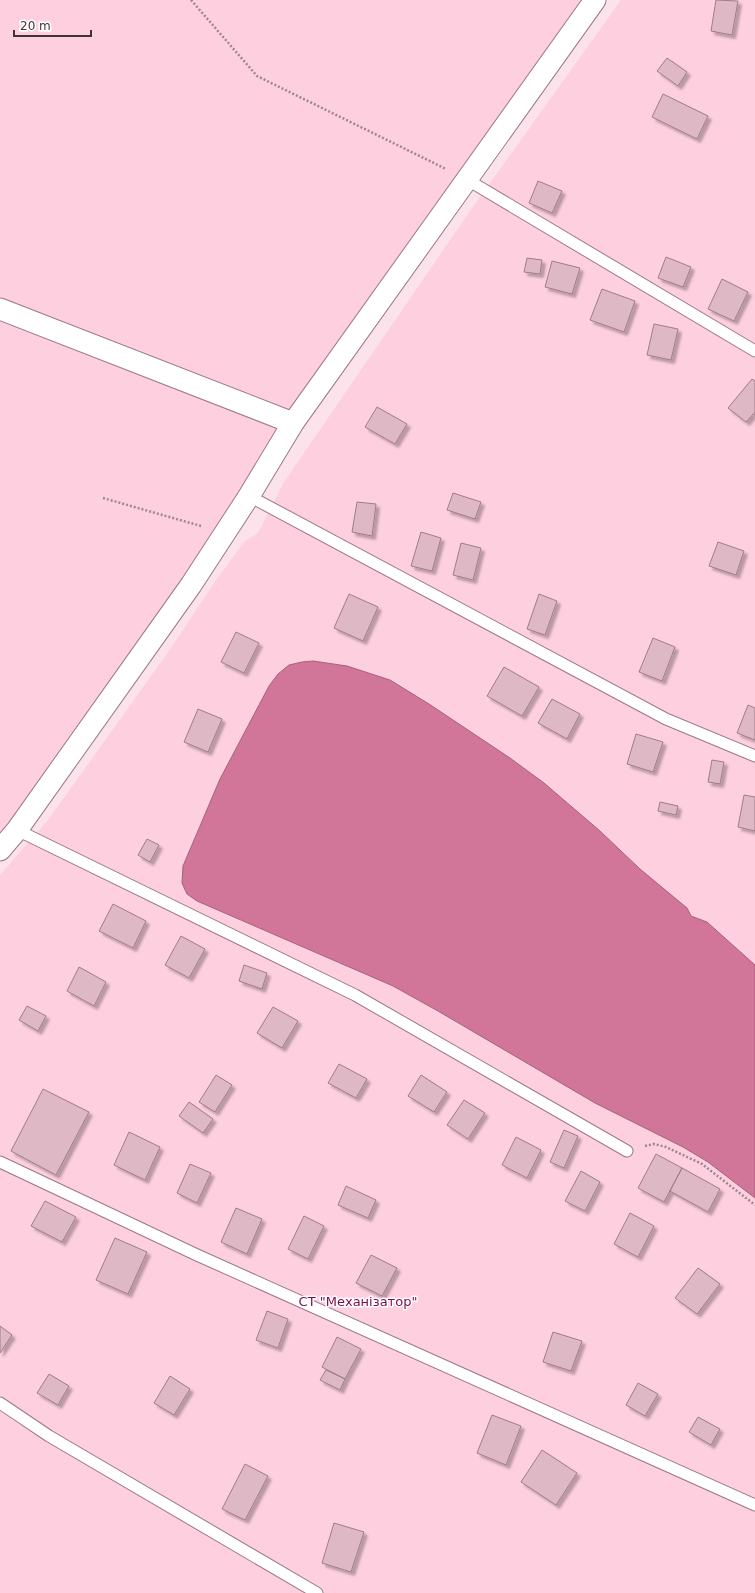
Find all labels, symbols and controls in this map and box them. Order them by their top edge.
scale bar [14,12,91,38]
text: 20 m [20,19,51,33]
park label: СТ "Механізатор" [299,1294,417,1309]

